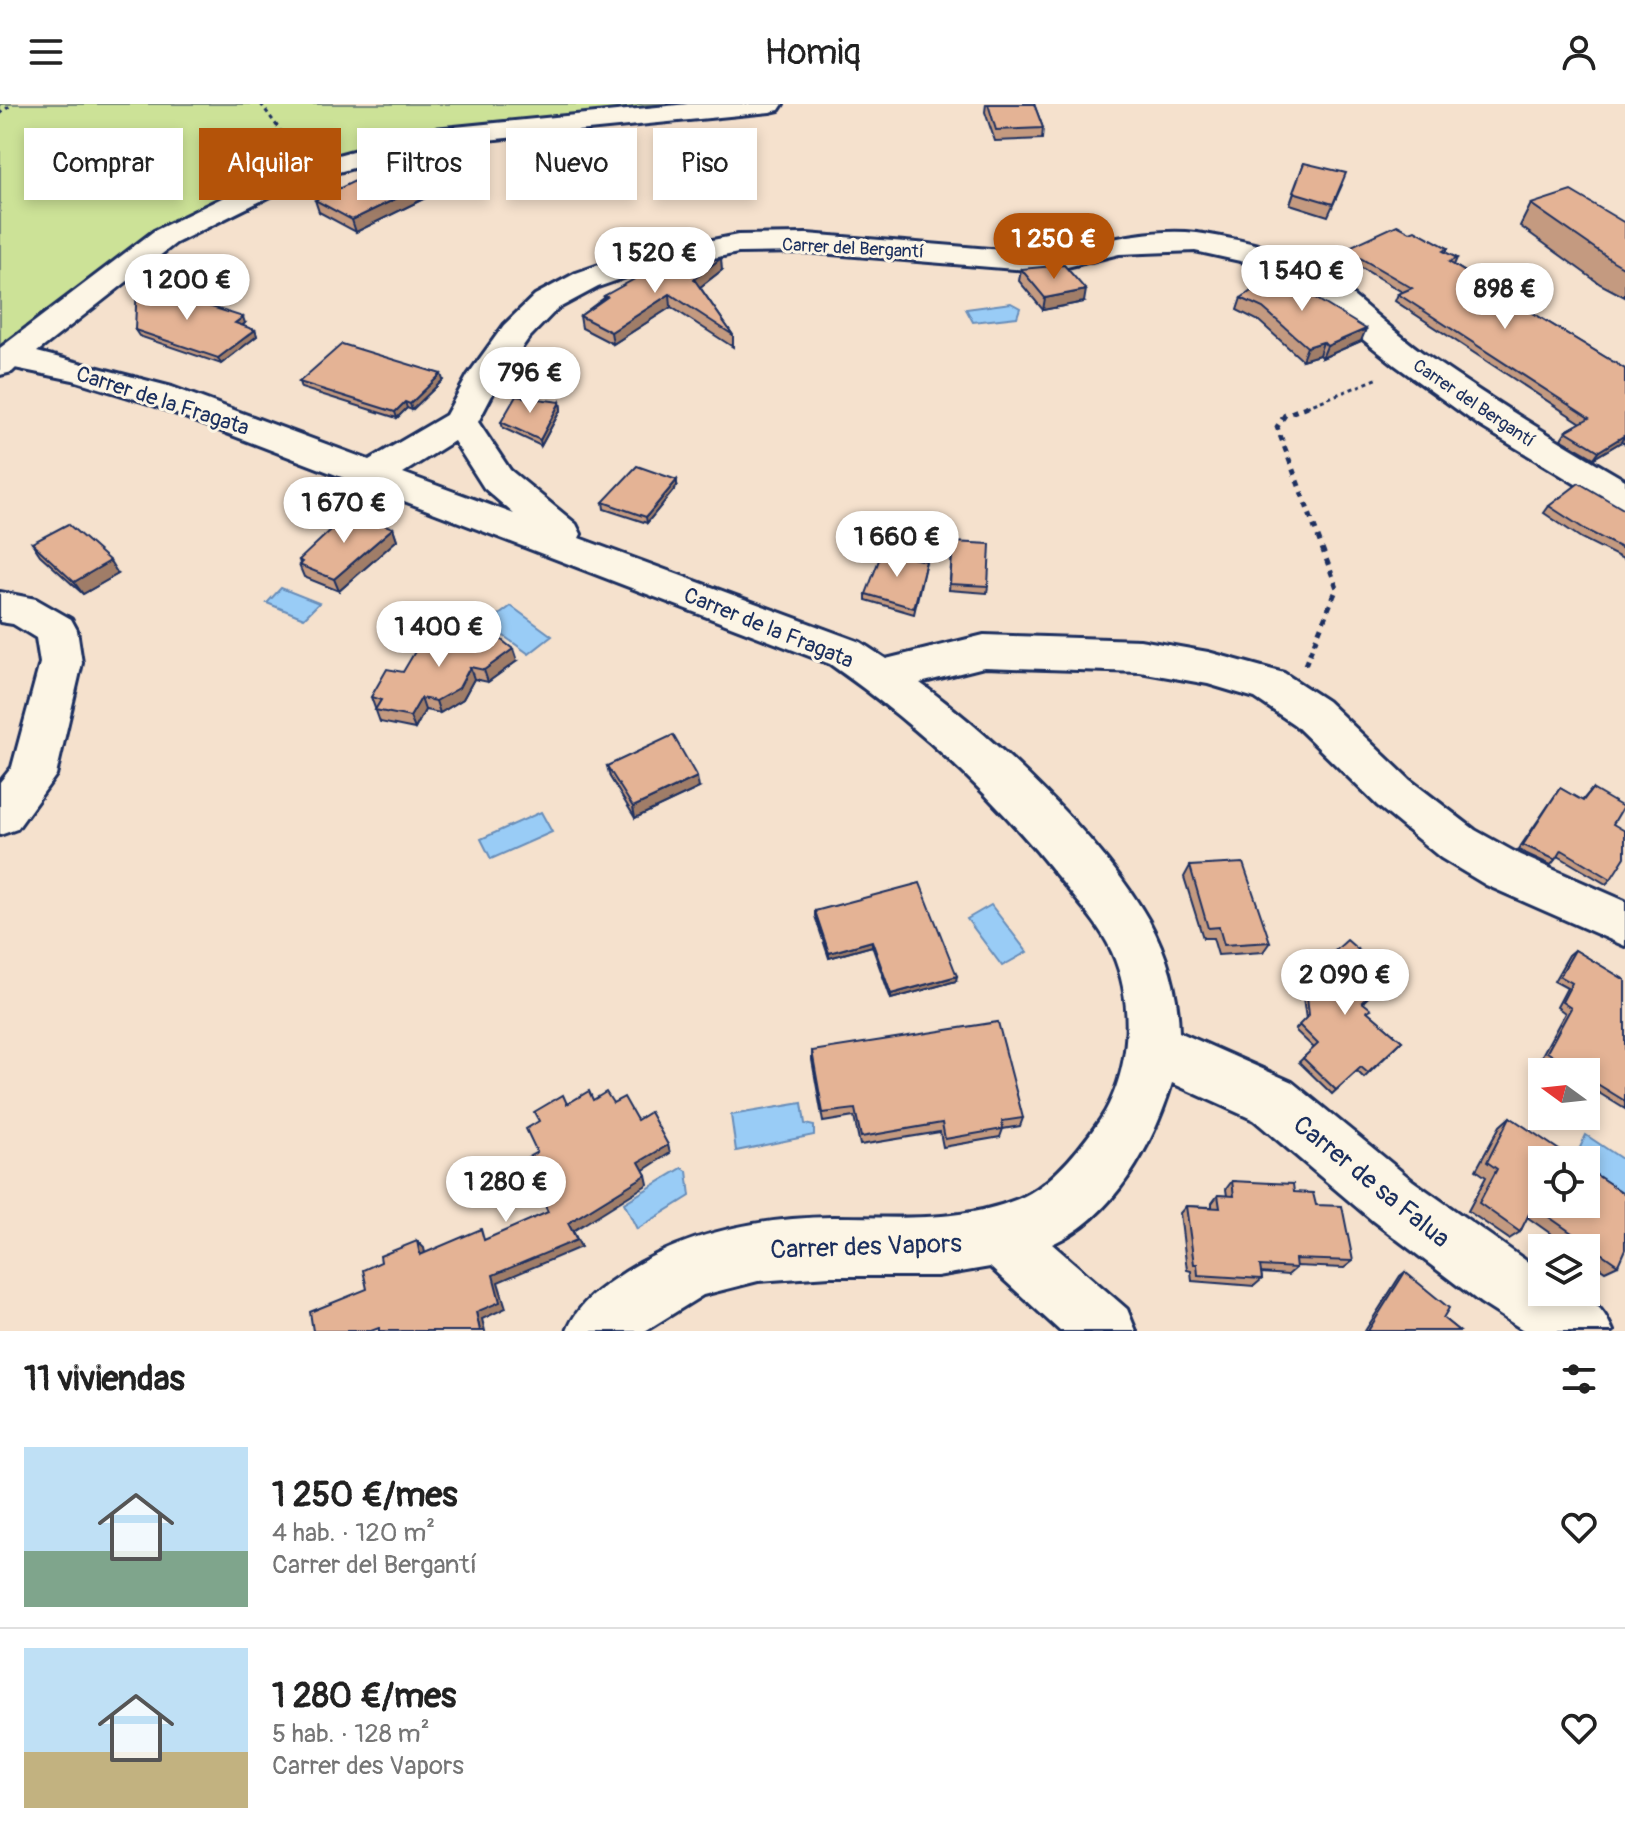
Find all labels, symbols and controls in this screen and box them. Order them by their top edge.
icon: menu [24,30,68,74]
text: Homiq [764,30,861,75]
icon: person [1557,30,1601,74]
chip: Comprar [24,128,183,200]
chip: Alquilar [199,128,341,200]
chip: Filtros [357,128,490,200]
chip: Nuevo [506,128,637,200]
chip: Piso [653,128,757,200]
pin: 1 250 € [980,213,1128,281]
text: 1 250 € [1012,223,1097,255]
pin: 1 520 € [581,227,729,295]
street label: Carrer del Bergantí [782,233,924,264]
text: 1 520 € [613,237,698,269]
pin: 1 540 € [1228,245,1376,313]
pin: 1 200 € [113,254,261,322]
text: 1 540 € [1259,255,1345,287]
pin: 898 € [1449,263,1561,331]
text: 1 200 € [143,264,231,296]
text: 898 € [1474,273,1536,305]
pin: 796 € [474,347,586,415]
street label: Carrer del Bergantí [1408,354,1539,453]
text: 796 € [497,357,563,389]
street label: Carrer de la Fragata [73,360,253,442]
pin: 1 670 € [270,477,418,545]
text: 1 670 € [302,487,387,519]
pin: 1 660 € [823,511,971,579]
text: 1 660 € [854,521,940,553]
street label: Carrer de la Fragata [680,581,858,675]
pin: 1 400 € [365,601,513,669]
text: 1 400 € [394,611,484,643]
pin: 2 090 € [1271,949,1419,1017]
text: 2 090 € [1299,959,1391,991]
north arrow [1528,1058,1600,1130]
map controls [1528,1058,1600,1306]
street label: Carrer de sa Falua [1287,1109,1456,1255]
button: locate [1528,1146,1600,1218]
pin: 1 280 € [432,1156,580,1224]
text: 1 280 € [464,1166,548,1198]
street label: Carrer des Vapors [770,1228,963,1266]
button: layers [1528,1234,1600,1306]
icon: filters [1557,1357,1601,1401]
text: 11 viviendas [24,1358,185,1401]
text: 1 250 €/mes [272,1474,458,1517]
icon: home [88,1479,184,1575]
icon: heart [1557,1505,1601,1549]
text: 4 hab. · 120 m² [272,1517,435,1549]
text: Carrer del Bergantí [272,1549,477,1581]
text: 1 280 €/mes [272,1675,456,1718]
icon: home [88,1680,184,1776]
icon: heart [1557,1706,1601,1750]
text: 5 hab. · 128 m² [272,1718,430,1750]
text: Carrer des Vapors [272,1750,464,1782]

